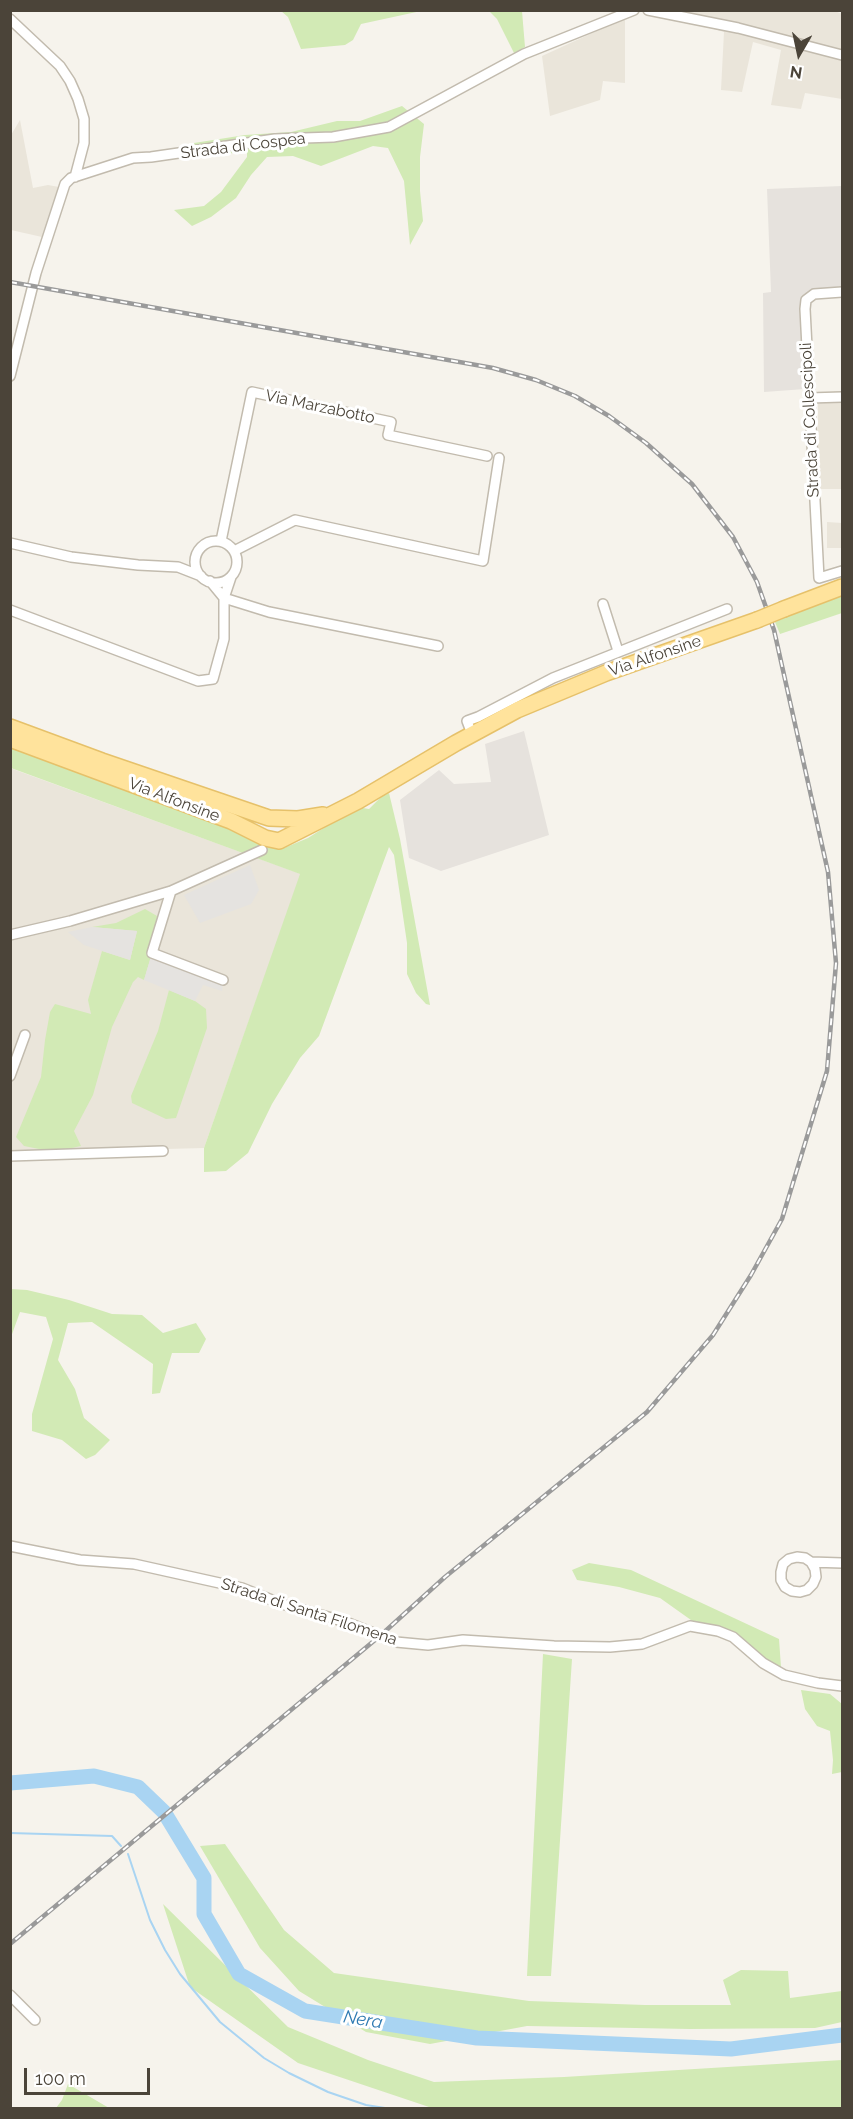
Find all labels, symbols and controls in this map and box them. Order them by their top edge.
north arrow [769,24,829,84]
text: N [789,62,804,83]
street label: Strada di Cospea [179,129,307,163]
street label: Strada di Collescipoli [796,342,824,498]
street label: Via Marzabotto [264,386,376,428]
street label: Via Alfonsine [606,631,704,681]
street label: Via Alfonsine [126,774,222,826]
street label: Strada di Santa Filomena [218,1574,400,1650]
water label: Nera [342,2006,384,2034]
scale bar [27,2056,153,2094]
text: 100 m [35,2068,86,2089]

